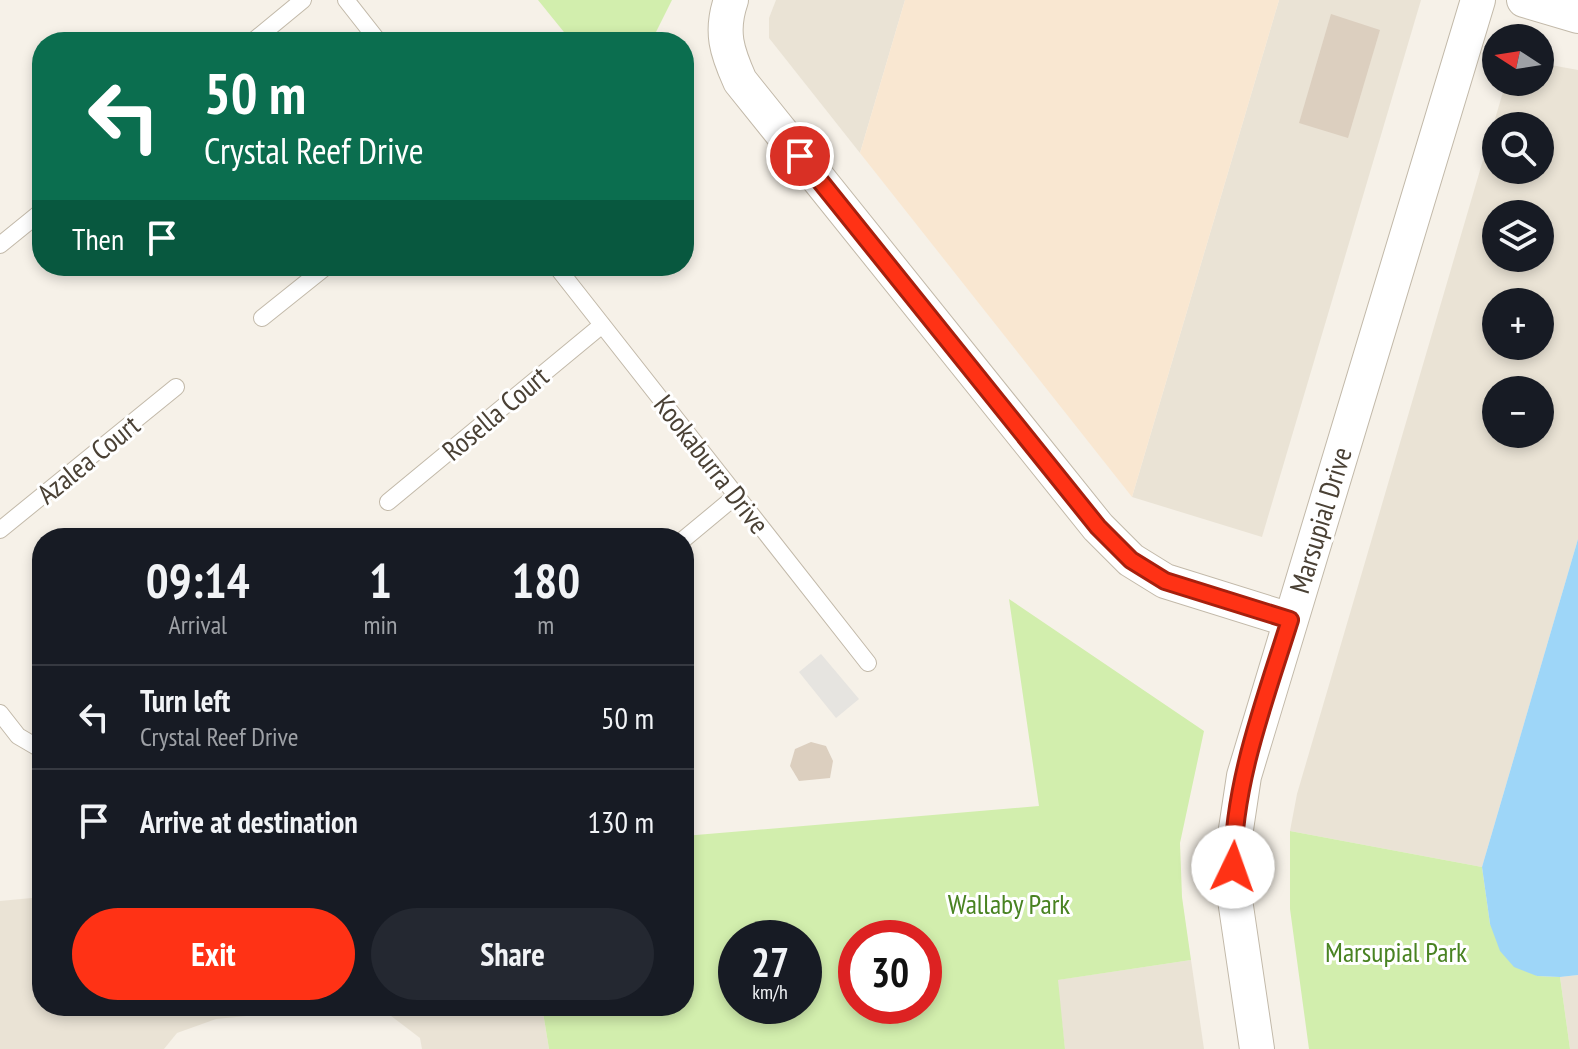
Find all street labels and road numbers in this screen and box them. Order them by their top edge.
street label: Rosella Court [434,358,556,468]
street label: Kookaburra Drive [646,387,778,541]
street label: Azalea Court [29,406,147,512]
street label: Marsupial Drive [1280,442,1360,598]

